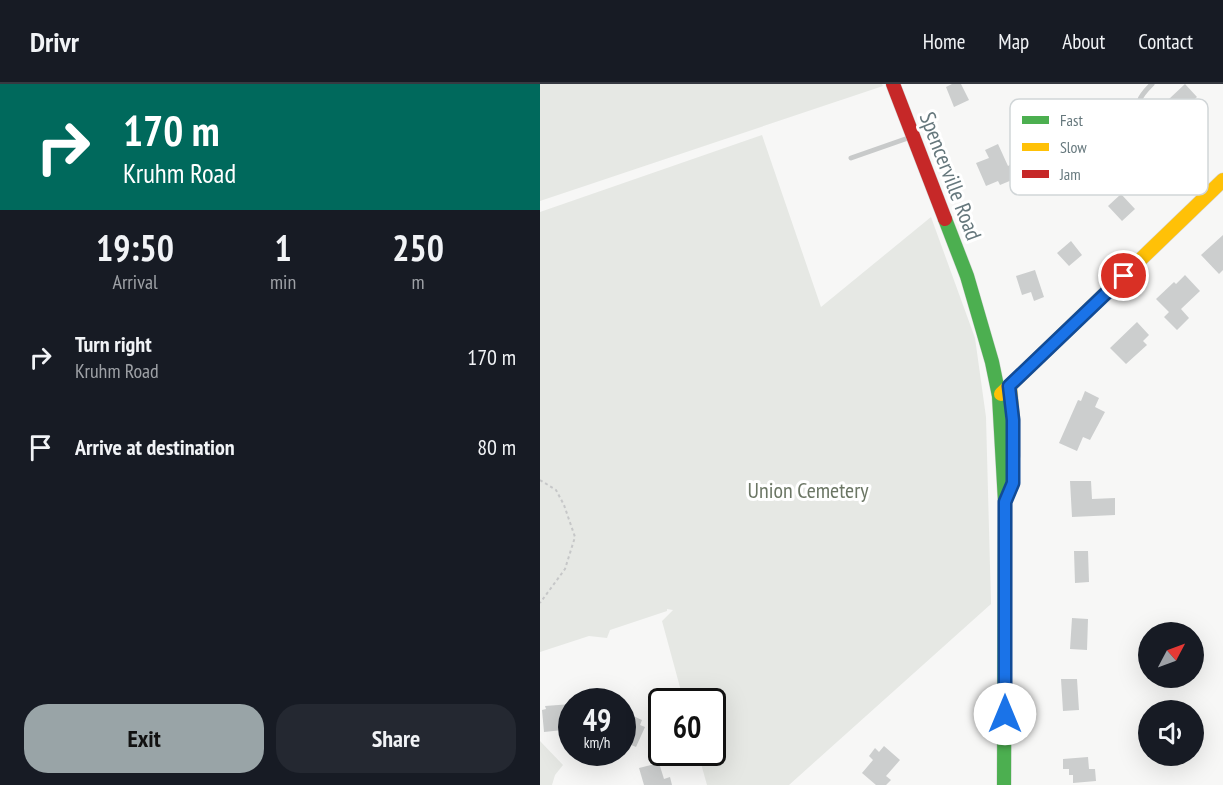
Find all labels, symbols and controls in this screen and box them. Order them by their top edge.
text: Drivr [30,23,79,60]
text: Home [923,28,965,55]
text: Map [998,28,1029,55]
text: About [1062,28,1105,55]
text: Contact [1138,28,1193,55]
legend [1010,99,1208,195]
text: 170 m [123,103,220,158]
icon: right [24,108,102,186]
street label: Spencerville Road [914,108,988,244]
text: Fast [1060,110,1083,130]
text: Slow [1060,137,1087,157]
text: Kruhm Road [123,156,236,190]
text: Jam [1059,164,1081,184]
text: 19:50 [96,224,174,271]
text: 1 [274,224,292,271]
text: 250 [392,224,444,271]
pin [1098,250,1149,301]
icon: arrive [1107,259,1140,292]
text: Arrival [112,269,158,295]
text: min [270,269,296,295]
text: m [412,269,425,295]
text: Turn right [75,330,152,358]
icon: right [24,341,57,374]
text: 170 m [467,343,516,371]
text: Kruhm Road [75,358,159,384]
icon: arrive [24,431,57,464]
text: Arrive at destination [75,433,235,461]
text: 80 m [477,433,516,461]
park label: Union Cemetery [748,476,869,504]
north arrow [1138,622,1204,688]
map controls [1138,622,1204,766]
position arrow [973,682,1037,746]
speed limit sign: 60 [648,688,726,766]
text: 49 [583,700,611,739]
button: sound [1138,700,1204,766]
button: Exit [24,704,264,773]
button: Share [276,704,516,773]
text: km/h [584,733,610,752]

